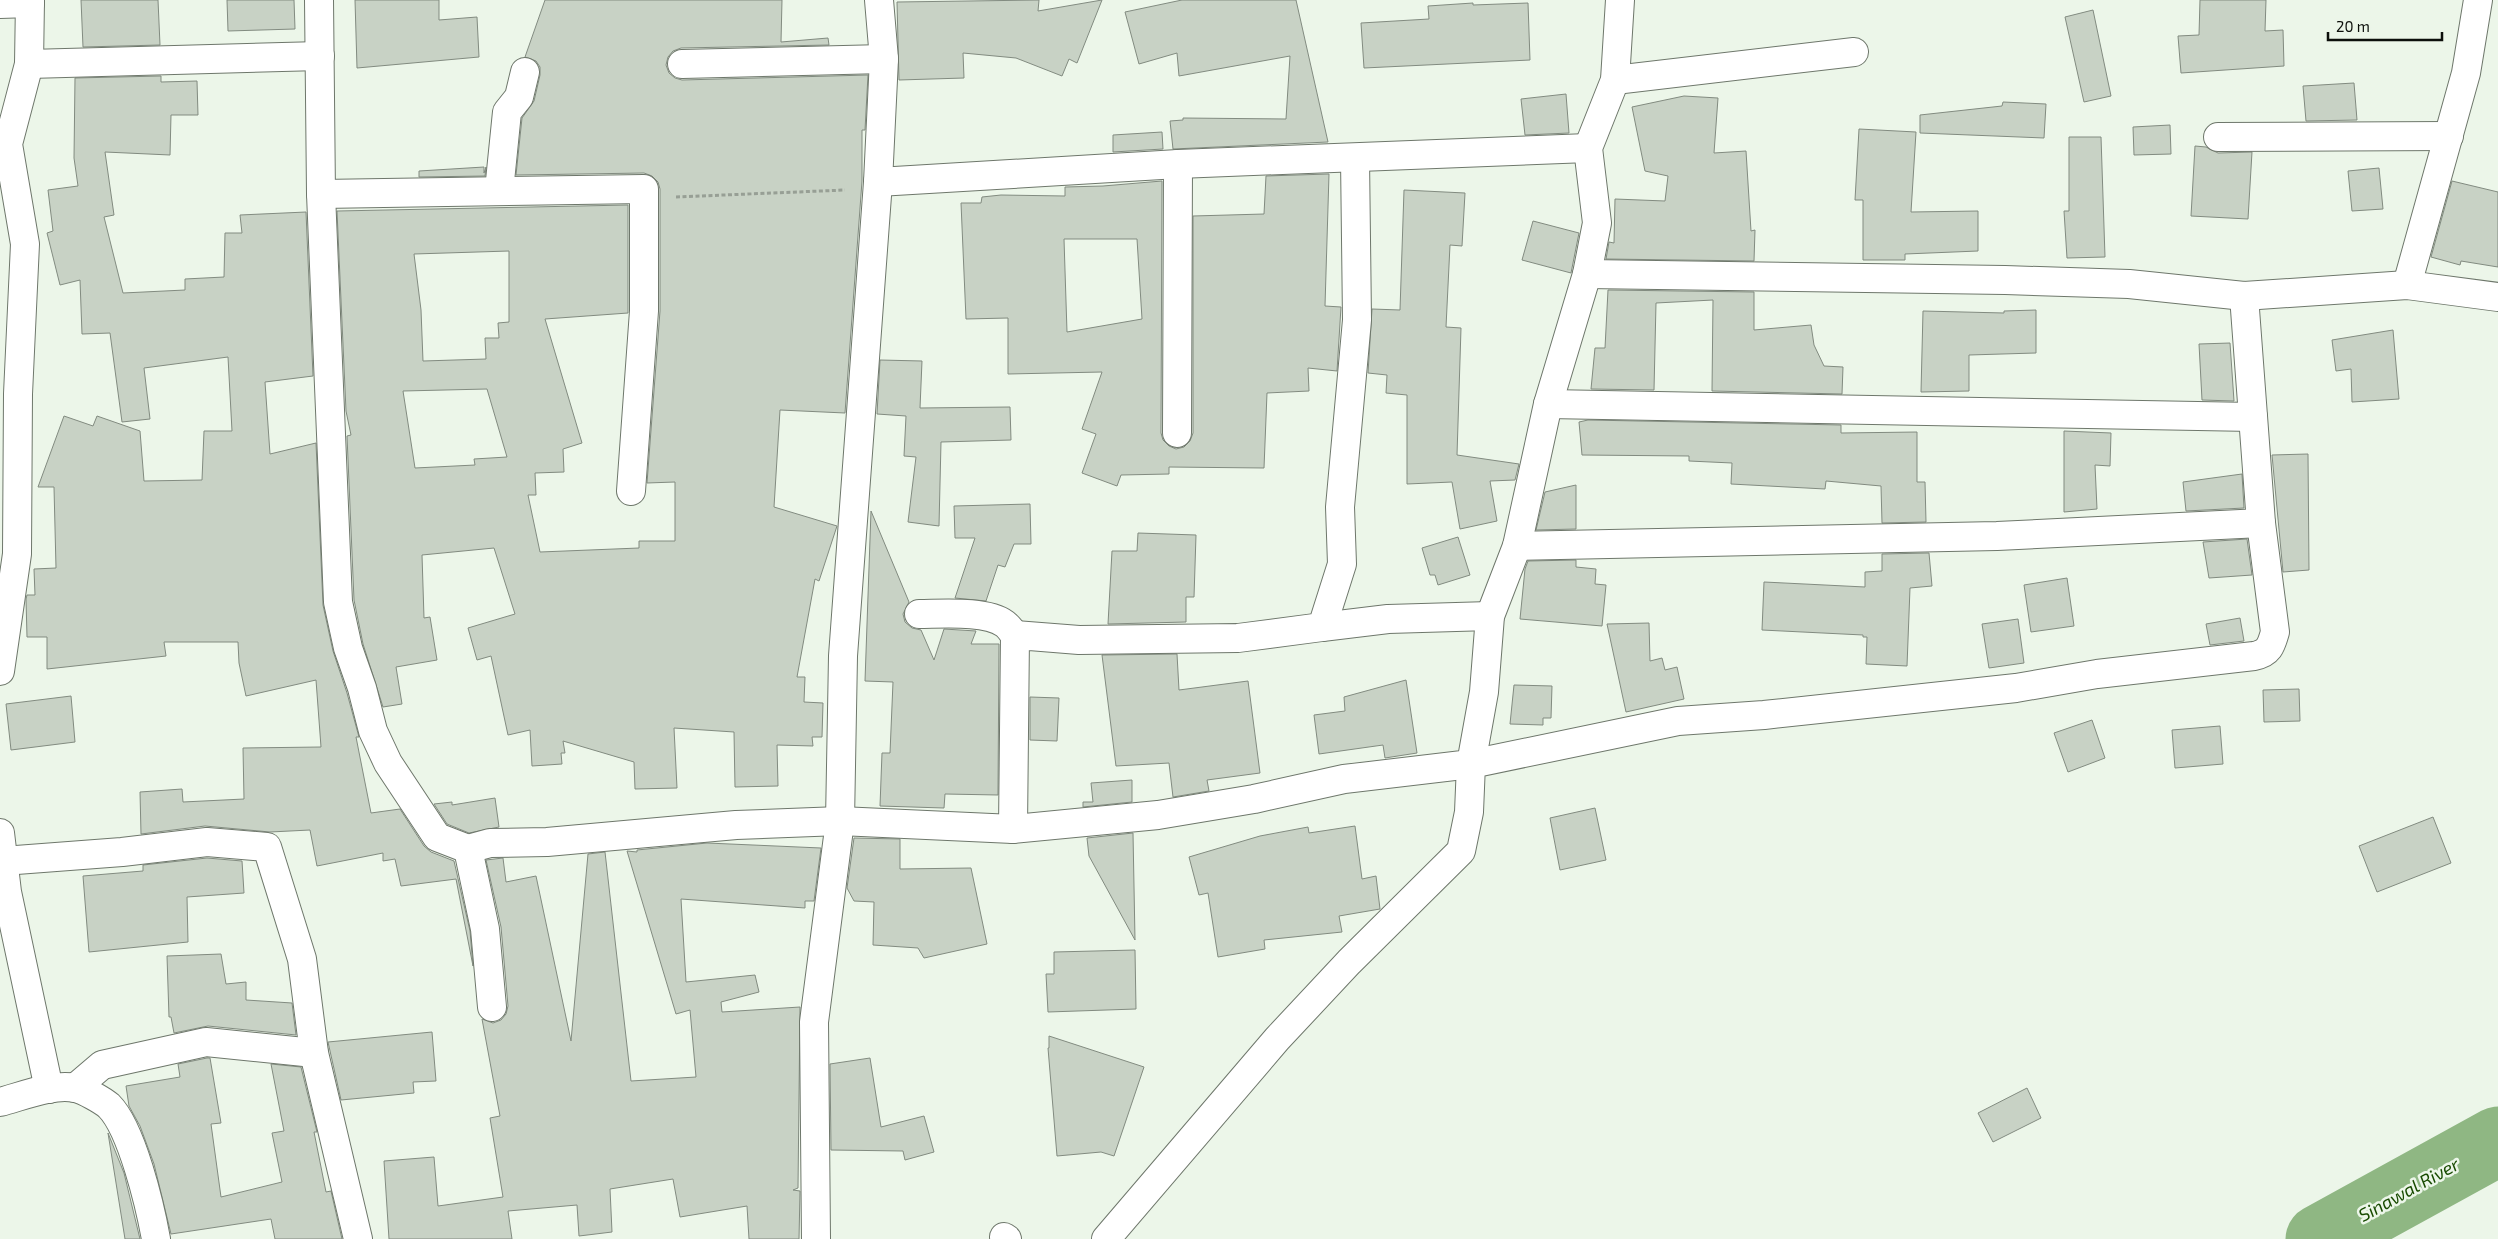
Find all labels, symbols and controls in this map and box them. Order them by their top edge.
scale bar [2328,10,2442,42]
text: 20 m [2336,17,2370,35]
water label: Sinawal River [2354,1152,2463,1226]

